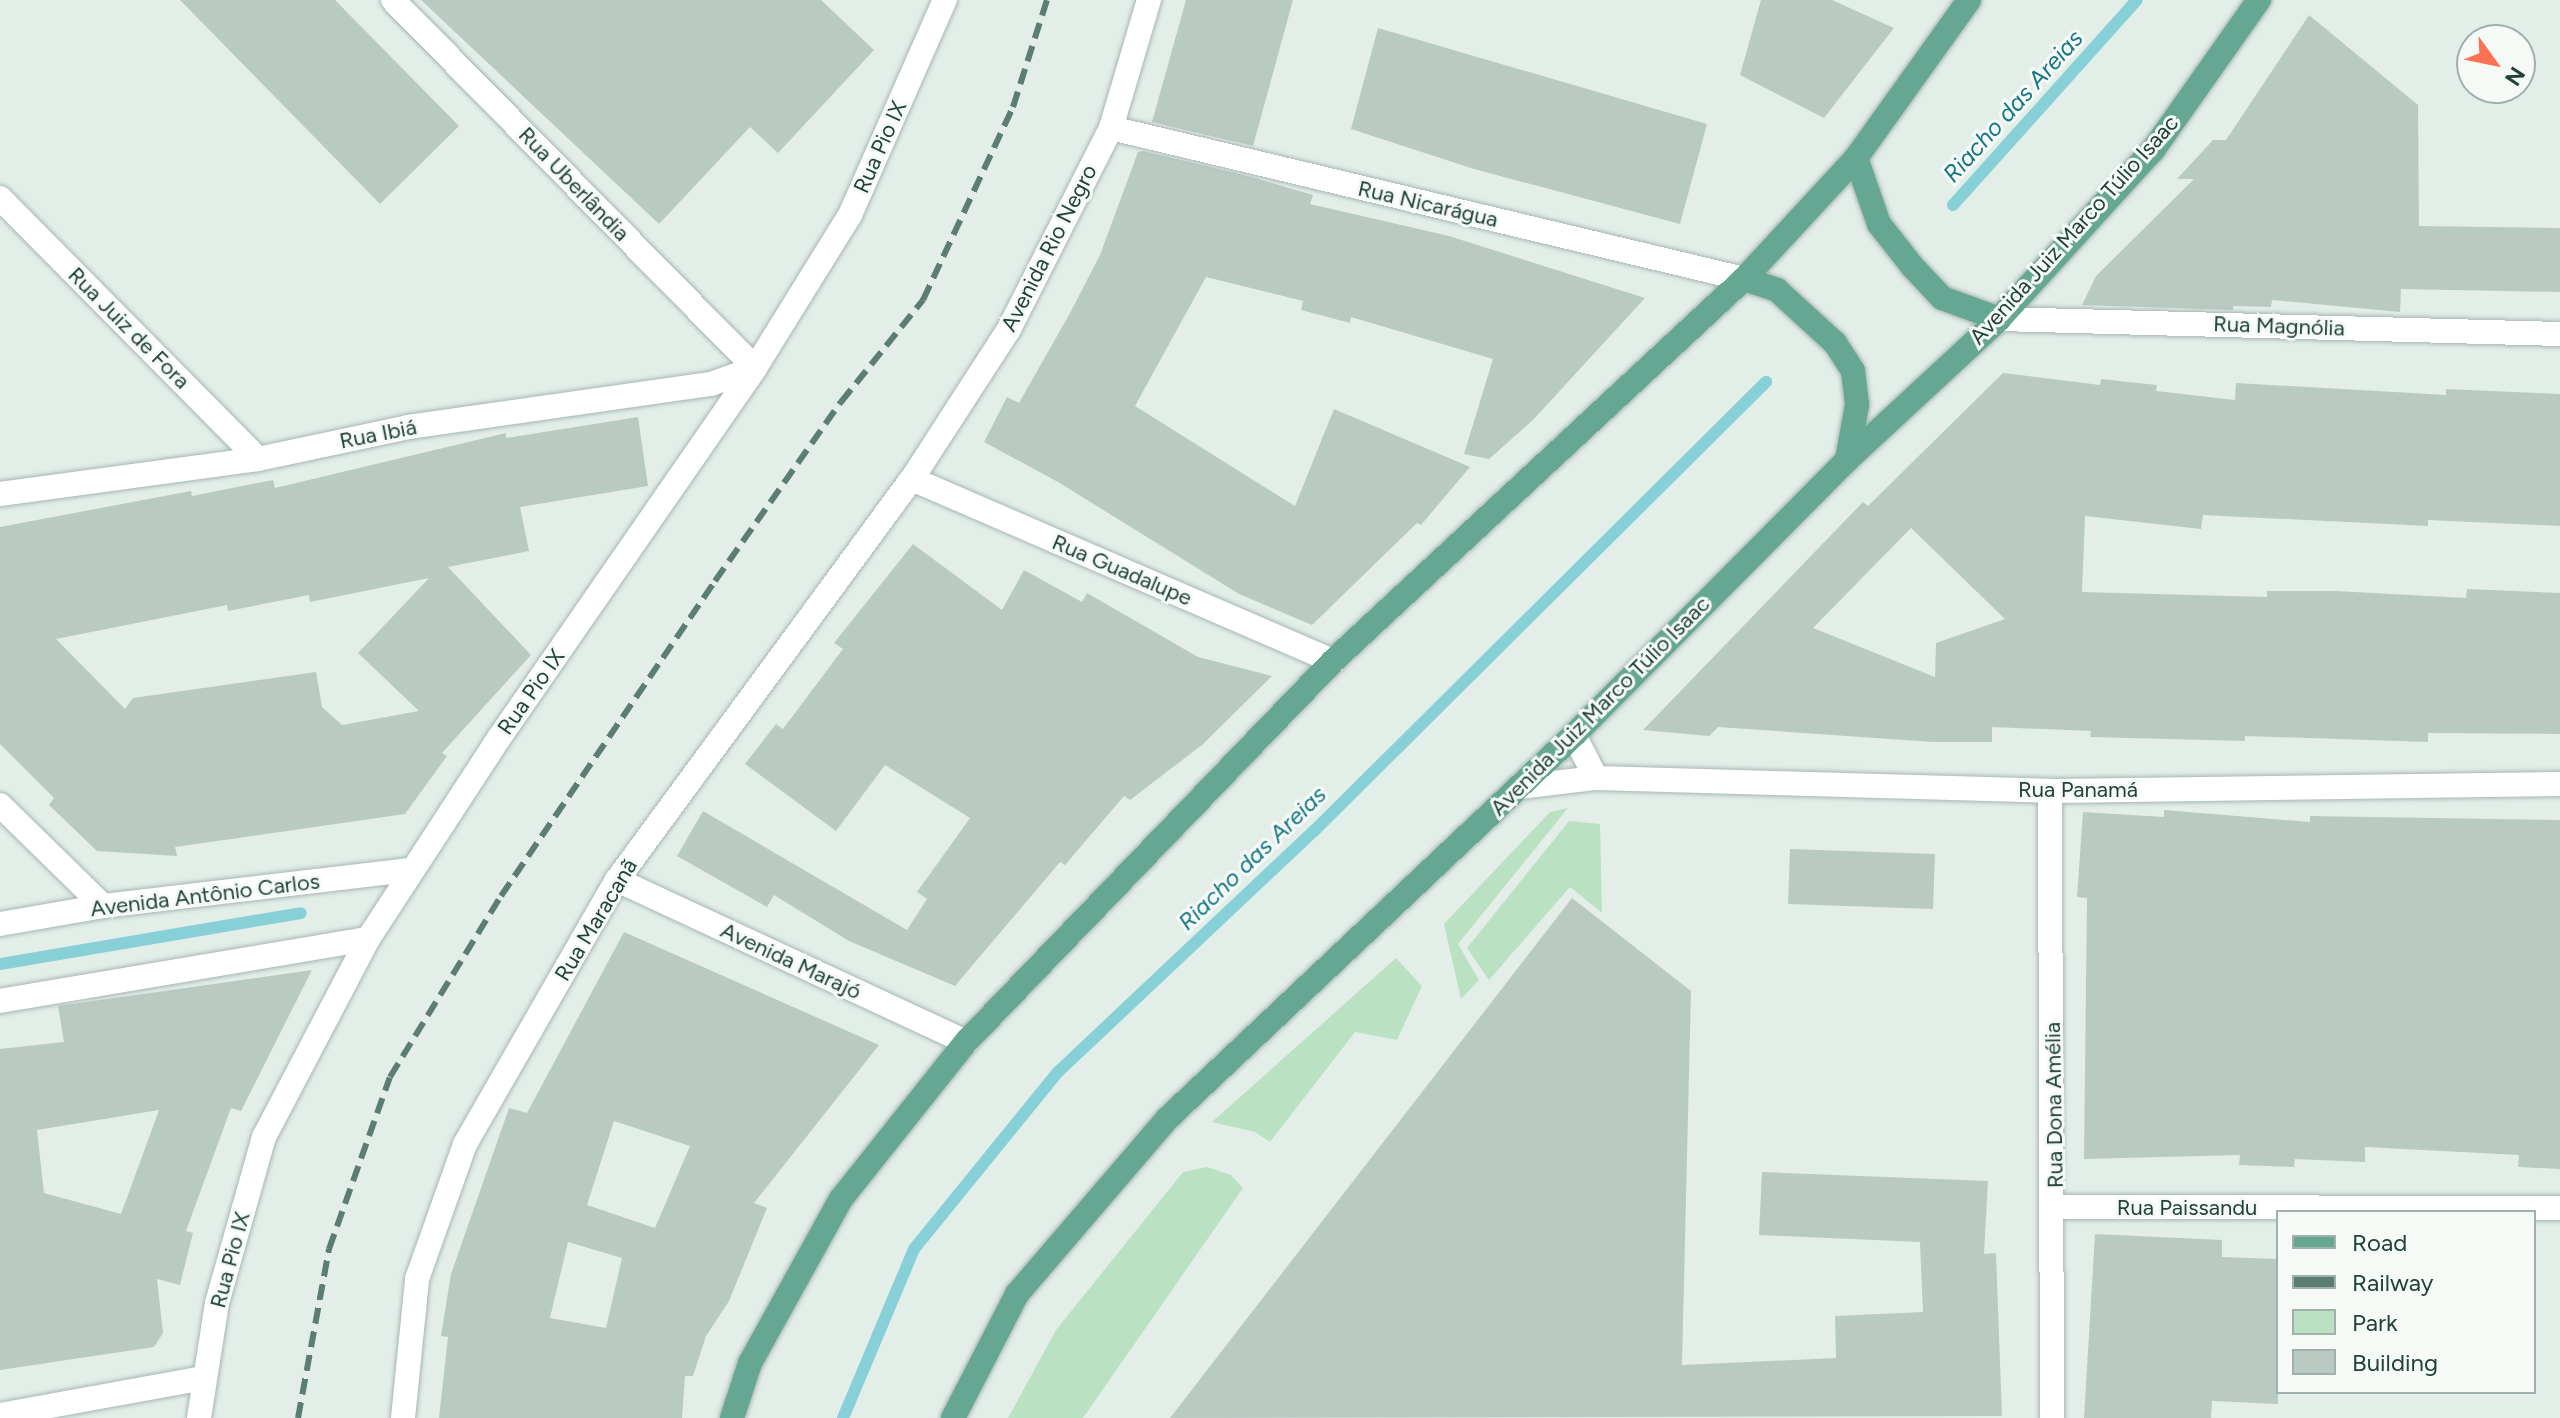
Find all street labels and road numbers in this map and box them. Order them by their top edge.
street label: Rua Pio IX [848,97,912,197]
street label: Avenida Juiz Marco Túlio Isaac [1964,110,2184,350]
street label: Rua Uberlândia [513,122,635,246]
street label: Avenida Rio Negro [995,160,1103,336]
street label: Rua Nicarágua [1355,175,1501,233]
street label: Rua Juiz de Fora [63,262,195,394]
street label: Rua Magnólia [2213,311,2345,341]
street label: Rua Ibiá [337,414,419,454]
street label: Rua Guadalupe [1048,529,1196,611]
street label: Avenida Juiz Marco Túlio Isaac [1485,591,1715,821]
street label: Rua Pio IX [492,644,570,740]
street label: Rua Panamá [2018,777,2138,803]
street label: Rua Maracanã [549,854,643,986]
street label: Avenida Antônio Carlos [89,868,321,922]
street label: Avenida Marajó [717,917,865,1005]
street label: Rua Dona Amélia [2039,1022,2069,1188]
street label: Rua Paissandu [2117,1195,2257,1221]
street label: Rua Pio IX [205,1209,255,1311]

